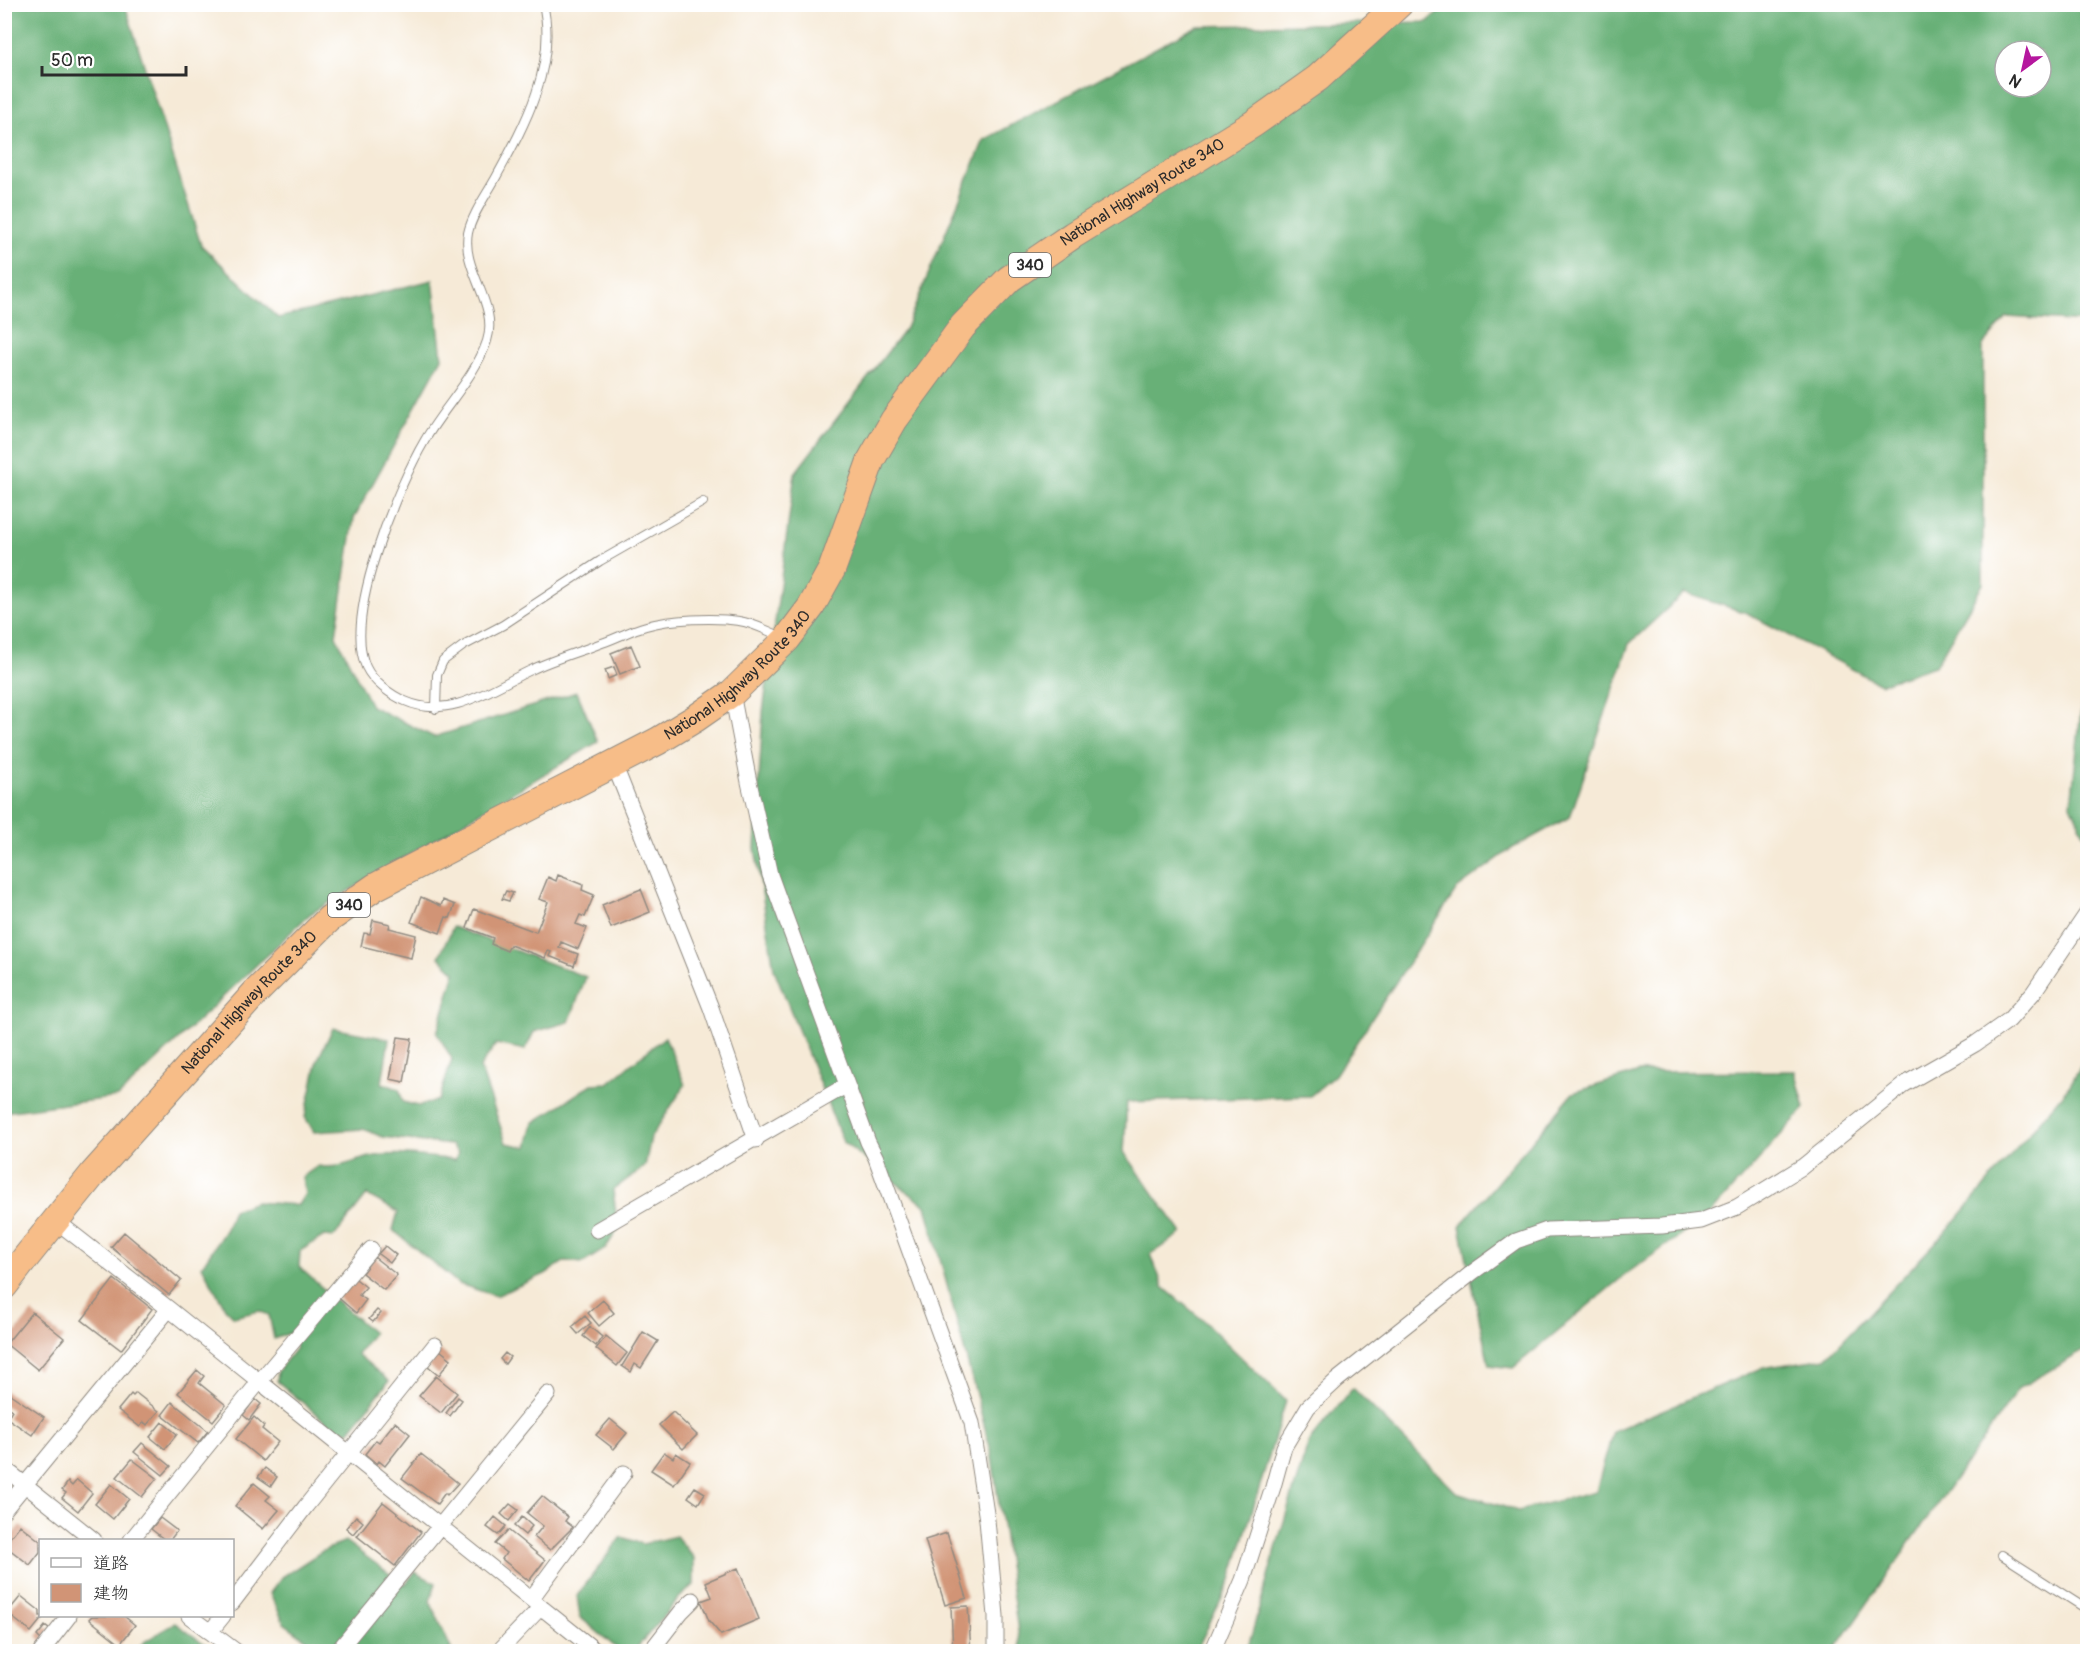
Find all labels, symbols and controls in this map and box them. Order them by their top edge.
scale bar [42,39,186,77]
north arrow [1993,39,2053,99]
text: 50 m [51,49,93,72]
text: N [2005,69,2025,92]
street label: National Highway Route 340 [1056,134,1228,251]
road number: 340 [1009,253,1051,277]
street label: National Highway Route 340 [661,606,815,745]
road number: 340 [328,893,370,917]
street label: National Highway Route 340 [177,927,321,1079]
legend [39,1539,234,1617]
text: 道路 [93,1552,129,1575]
text: 建物 [93,1582,129,1605]

